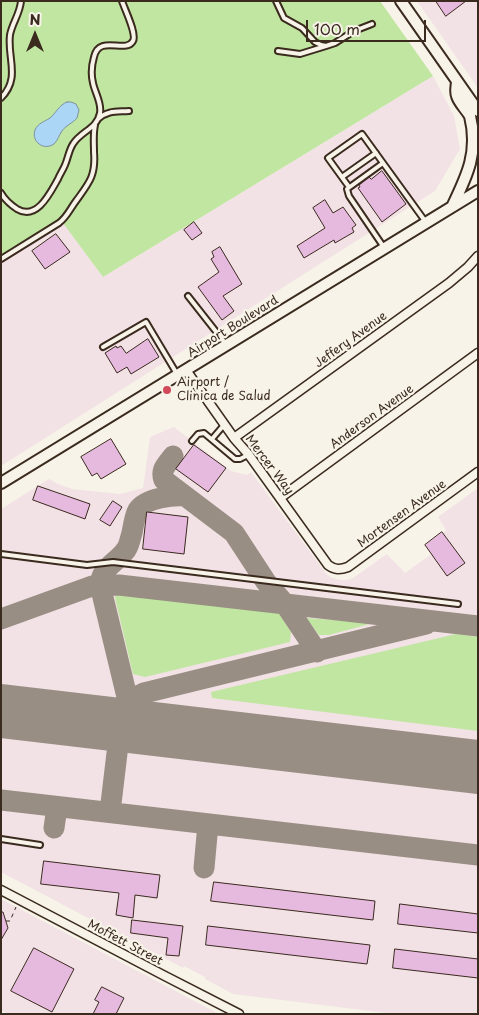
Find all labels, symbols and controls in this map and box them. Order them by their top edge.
text: N [29,9,41,30]
north arrow [10,10,60,60]
scale bar [309,10,429,42]
text: 100 m [314,17,360,40]
street label: Airport Boulevard [185,293,281,361]
street label: Jeffery Avenue [312,309,390,371]
place label: Airport / Clinica de Salud [177,376,271,404]
street label: Anderson Avenue [328,382,416,452]
marker: Airport / Clinica de Salud [161,384,173,396]
street label: Mercer Way [242,432,296,498]
street label: Mortensen Avenue [355,477,449,551]
street label: Moffett Street [85,917,165,969]

